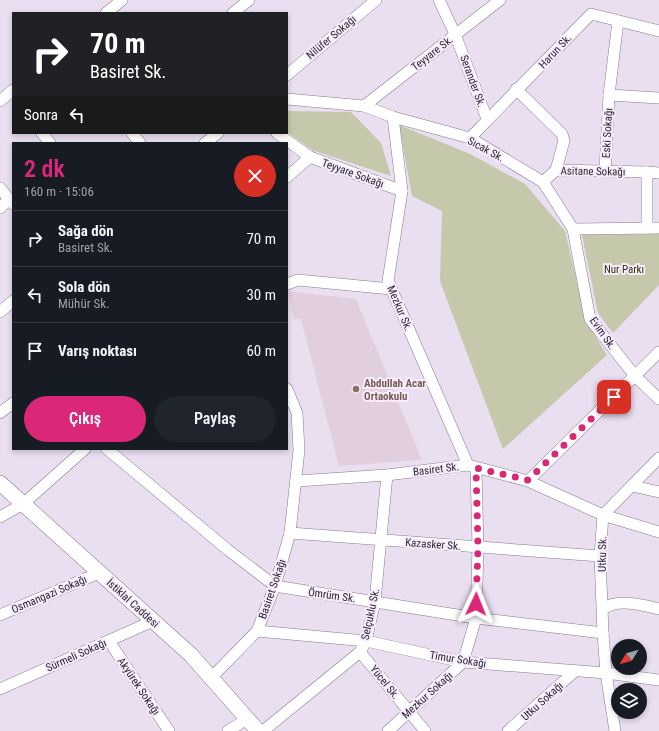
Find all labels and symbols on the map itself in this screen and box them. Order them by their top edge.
street label: Nilüfer Sokağı [304,13,359,62]
street label: Harun Sk. [536,31,575,71]
street label: Teyyare Sk. [409,33,456,74]
street label: Serander Sk. [457,53,488,109]
street label: Eski Sokağı [600,108,615,158]
street label: Sıcak Sk. [465,134,506,165]
street label: Teyyare Sokağı [320,156,386,191]
street label: Asitane Sokağı [560,164,626,179]
park label: Nur Parkı [604,263,644,276]
street label: Mezkur Sk. [384,284,415,333]
street label: Evim Sk. [587,314,619,352]
place label: Abdullah Acar Ortaokulu [364,377,426,403]
pin [597,380,631,414]
marker: Abdullah Acar Ortaokulu [351,384,361,394]
street label: Basiret Sk. [412,460,460,479]
street label: Kazasker Sk. [405,536,461,553]
street label: Utku Sk. [596,536,609,572]
street label: Basiret Sokağı [256,558,289,621]
street label: Osmangazi Sokağı [10,573,89,616]
street label: İstiklal Caddesi [104,576,162,630]
position arrow [455,583,497,625]
street label: Ömrüm Sk. [307,586,357,605]
street label: Selçuklu Sk. [359,587,382,641]
street label: Sürmeli Sokağı [44,636,108,675]
north arrow [611,639,647,675]
street label: Timur Sokağı [429,649,487,670]
street label: Akyürek Sokağı [115,655,163,718]
street label: Yücel Sk. [367,663,402,702]
street label: Mezkur Sokağı [399,669,455,722]
street label: Utku Sokağı [519,679,566,724]

